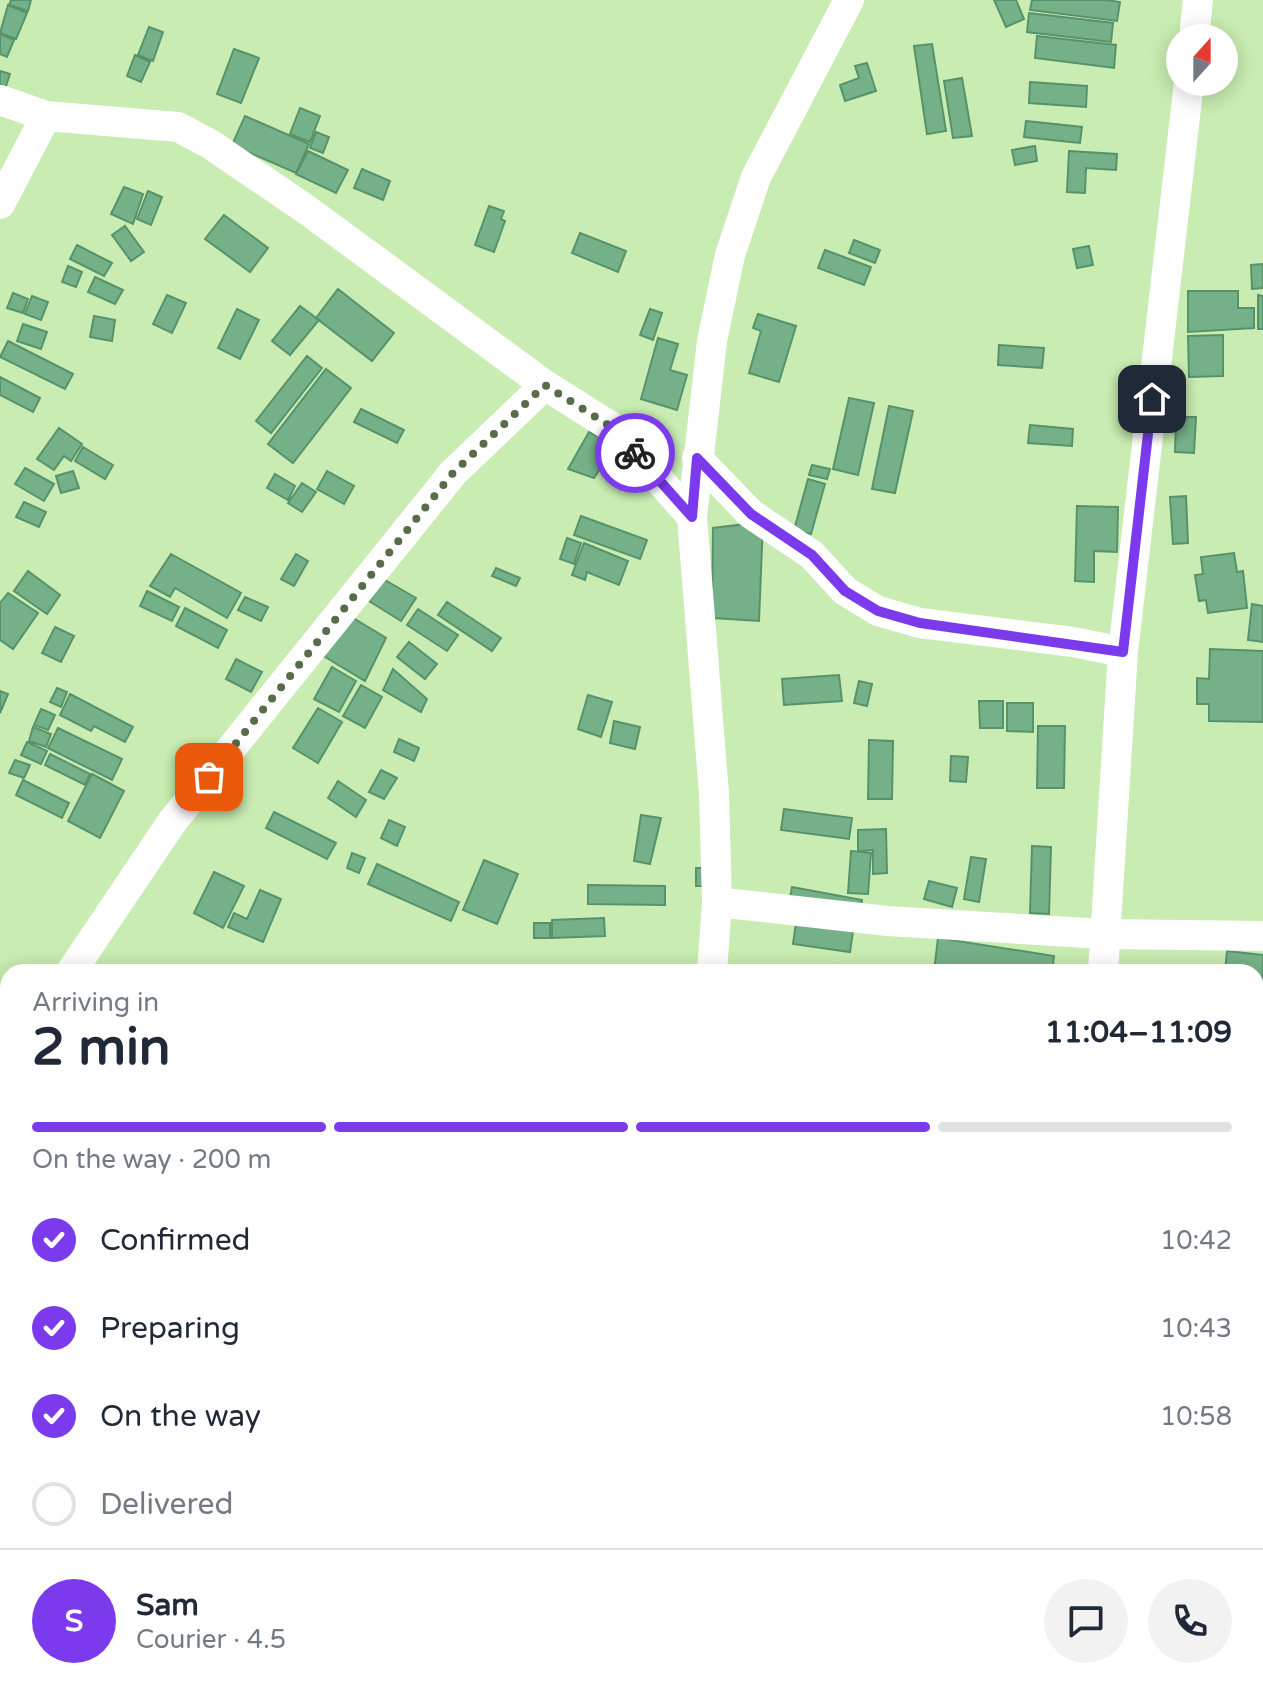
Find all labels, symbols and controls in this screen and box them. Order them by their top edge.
north arrow [1166,24,1238,96]
map controls [1166,24,1238,96]
pin [1118,365,1186,433]
icon: home [1130,377,1174,421]
courier [595,413,675,493]
icon: bike [613,431,657,475]
pin [175,743,243,811]
icon: bag [187,755,231,799]
text: Arriving in [32,987,159,1018]
text: 11:04–11:09 [1045,1014,1232,1051]
text: 2 min [32,1016,171,1079]
text: On the way · 200 m [32,1144,271,1175]
icon: check [32,1218,76,1262]
text: Confirmed [100,1222,251,1259]
text: 10:42 [1160,1225,1232,1256]
icon: check [32,1306,76,1350]
text: Preparing [100,1310,240,1347]
text: 10:43 [1160,1313,1232,1344]
icon: check [32,1394,76,1438]
text: On the way [100,1398,261,1435]
text: 10:58 [1160,1401,1232,1432]
text: Delivered [100,1486,234,1523]
button: chat [1044,1579,1128,1663]
button: phone [1148,1579,1232,1663]
text: Sam [136,1587,199,1624]
text: S [65,1603,83,1640]
text: Courier · 4.5 [136,1624,286,1655]

